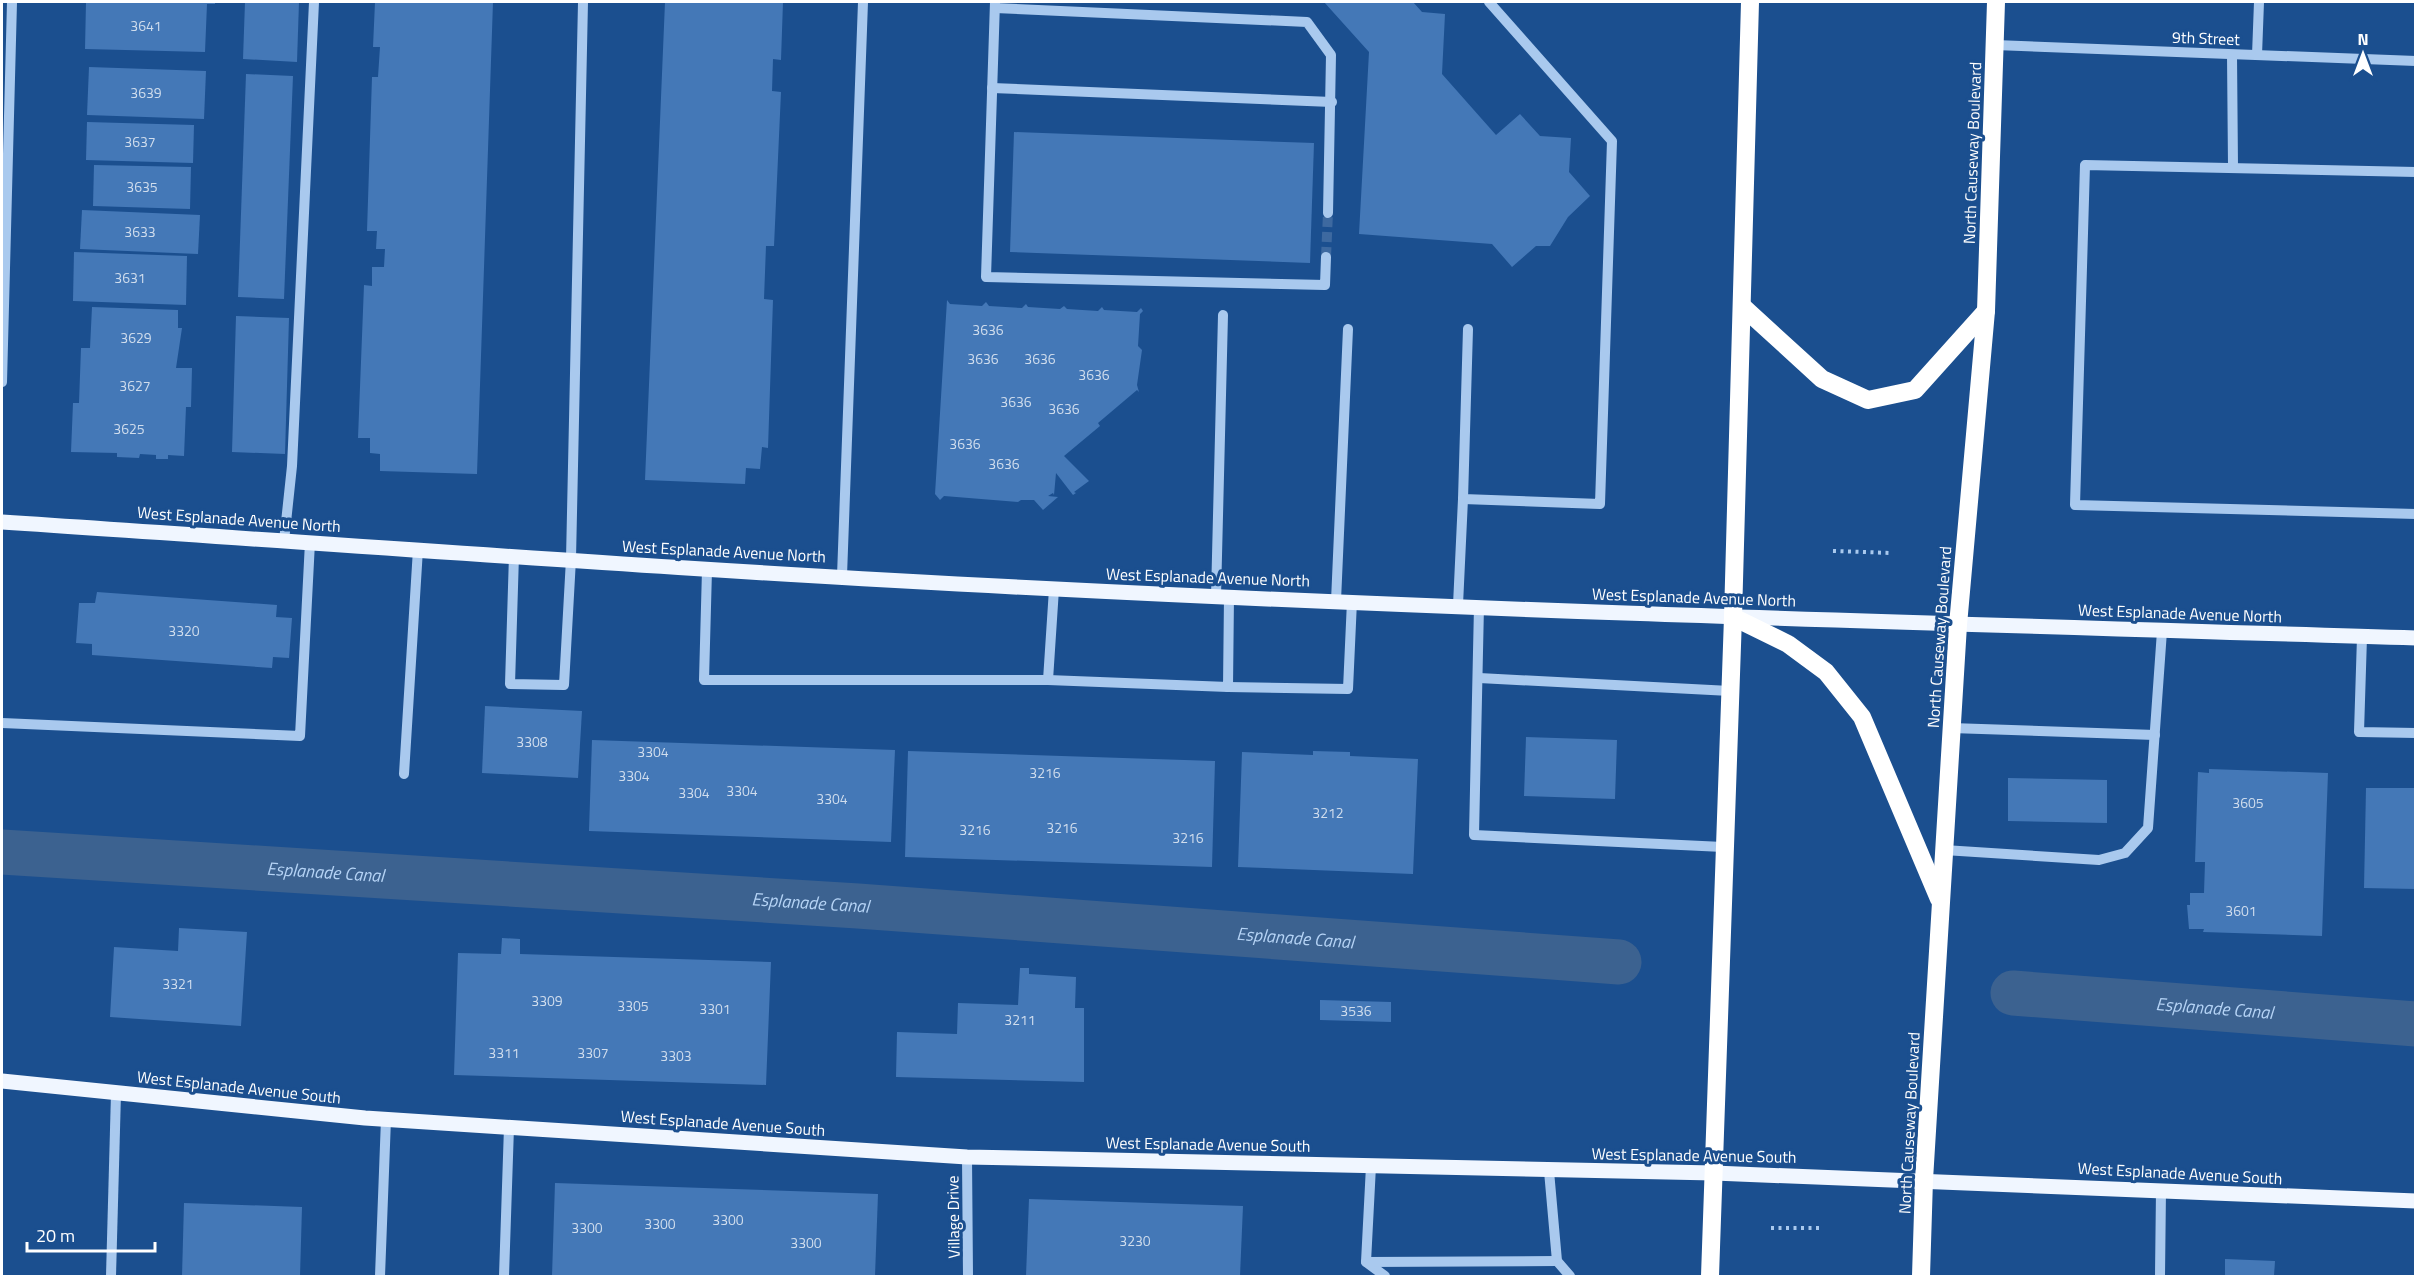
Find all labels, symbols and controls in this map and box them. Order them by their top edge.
house number: 3641 [130,15,162,36]
north arrow [2333,24,2393,84]
street label: 9th Street [2172,25,2241,51]
text: N [2357,27,2369,51]
street label: North Causeway Boulevard [1957,62,1987,244]
house number: 3639 [130,82,162,103]
house number: 3637 [124,131,156,152]
house number: 3635 [126,176,158,197]
house number: 3633 [124,221,156,242]
house number: 3631 [114,267,146,288]
house number: 3636 [972,319,1004,340]
house number: 3629 [120,327,152,348]
house number: 3636 [967,348,999,369]
house number: 3636 [1024,348,1056,369]
house number: 3636 [1078,364,1110,385]
house number: 3627 [119,375,151,396]
house number: 3636 [1000,391,1032,412]
house number: 3636 [1048,398,1080,419]
house number: 3625 [113,418,145,439]
house number: 3636 [949,433,981,454]
house number: 3636 [988,453,1020,474]
street label: West Esplanade Avenue North [136,500,342,538]
street label: West Esplanade Avenue North [621,534,827,568]
street label: North Causeway Boulevard [1921,545,1957,729]
street label: West Esplanade Avenue North [1106,561,1310,593]
street label: West Esplanade Avenue North [1592,581,1796,613]
street label: West Esplanade Avenue North [2078,597,2282,629]
house number: 3320 [168,620,200,641]
house number: 3308 [516,731,548,752]
house number: 3304 [637,741,669,762]
house number: 3216 [1029,762,1061,783]
house number: 3304 [618,765,650,786]
house number: 3304 [726,780,758,801]
house number: 3304 [678,782,710,803]
house number: 3304 [816,788,848,809]
house number: 3605 [2232,792,2264,813]
house number: 3212 [1312,802,1344,823]
house number: 3216 [1046,817,1078,838]
house number: 3216 [959,819,991,840]
house number: 3216 [1172,827,1204,848]
water label: Esplanade Canal [266,855,387,889]
water label: Esplanade Canal [751,885,872,920]
house number: 3601 [2225,900,2257,921]
water label: Esplanade Canal [1235,920,1357,956]
house number: 3321 [162,973,194,994]
house number: 3309 [531,990,563,1011]
water label: Esplanade Canal [2155,990,2276,1026]
house number: 3305 [617,995,649,1016]
house number: 3301 [699,998,731,1019]
house number: 3536 [1340,1000,1372,1021]
house number: 3211 [1004,1009,1036,1030]
street label: North Causeway Boulevard [1892,1031,1926,1215]
house number: 3311 [488,1042,520,1063]
house number: 3307 [577,1042,609,1063]
house number: 3303 [660,1045,692,1066]
street label: West Esplanade Avenue South [136,1064,342,1110]
street label: West Esplanade Avenue South [620,1104,826,1142]
street label: West Esplanade Avenue South [1105,1130,1311,1158]
street label: West Esplanade Avenue South [1591,1141,1797,1169]
street label: West Esplanade Avenue South [2077,1156,2283,1190]
street label: Village Drive [940,1175,966,1259]
house number: 3300 [712,1209,744,1230]
house number: 3300 [644,1213,676,1234]
scale bar [27,1215,154,1253]
house number: 3300 [571,1217,603,1238]
text: 20 m [36,1222,75,1249]
house number: 3230 [1119,1230,1151,1251]
house number: 3300 [790,1232,822,1253]

